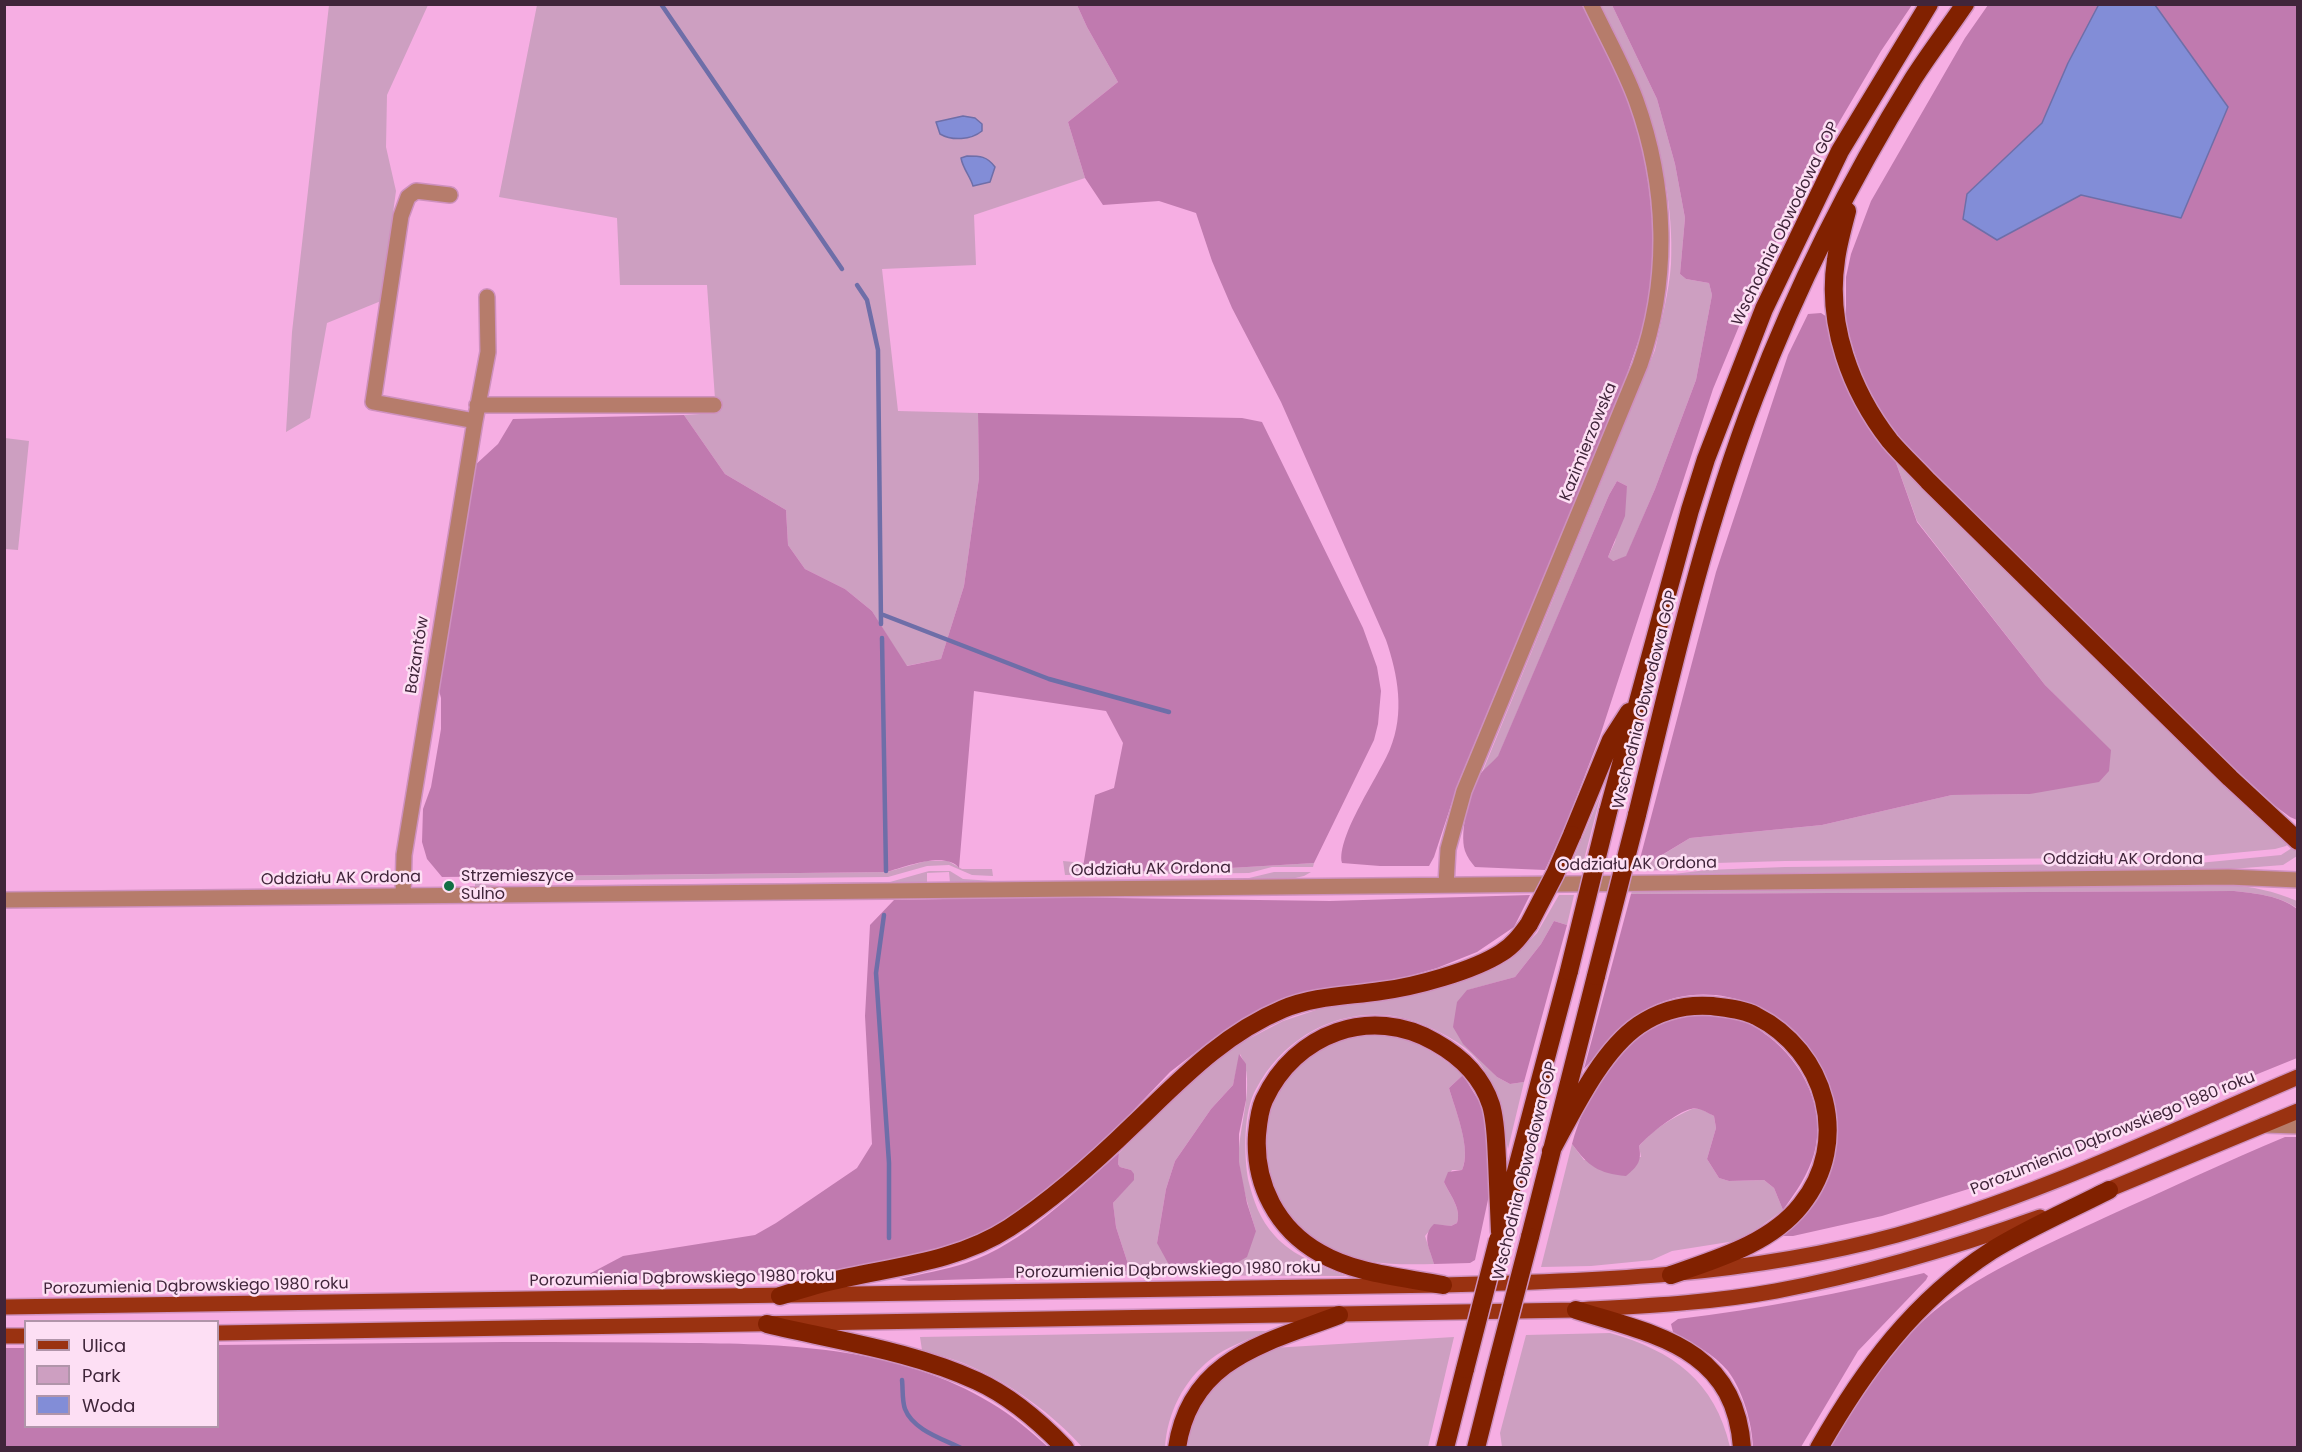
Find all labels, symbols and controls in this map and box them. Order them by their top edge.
street label: Wschodnia Obwodowa GOP [1728,119,1844,329]
street label: Kazimierzowska [1557,380,1621,504]
street label: Wschodnia Obwodowa GOP [1610,589,1682,811]
street label: Bażantów [402,615,434,695]
street label: Oddziału AK Ordona [2043,850,2203,870]
street label: Oddziału AK Ordona [1557,854,1717,876]
street label: Oddziału AK Ordona [1071,859,1231,881]
place label: Strzemieszyce Sulno [461,867,574,905]
street label: Oddziału AK Ordona [261,868,421,890]
marker: Strzemieszyce Sulno [442,879,456,893]
street label: Wschodnia Obwodowa GOP [1490,1060,1562,1282]
street label: Porozumienia Dąbrowskiego 1980 roku [1968,1068,2258,1200]
street label: Porozumienia Dąbrowskiego 1980 roku [1015,1259,1321,1283]
street label: Porozumienia Dąbrowskiego 1980 roku [529,1267,835,1291]
street label: Porozumienia Dąbrowskiego 1980 roku [43,1275,349,1299]
legend [24,1320,219,1428]
text: Ulica [82,1333,126,1358]
text: Park [82,1363,121,1388]
text: Woda [82,1393,135,1418]

